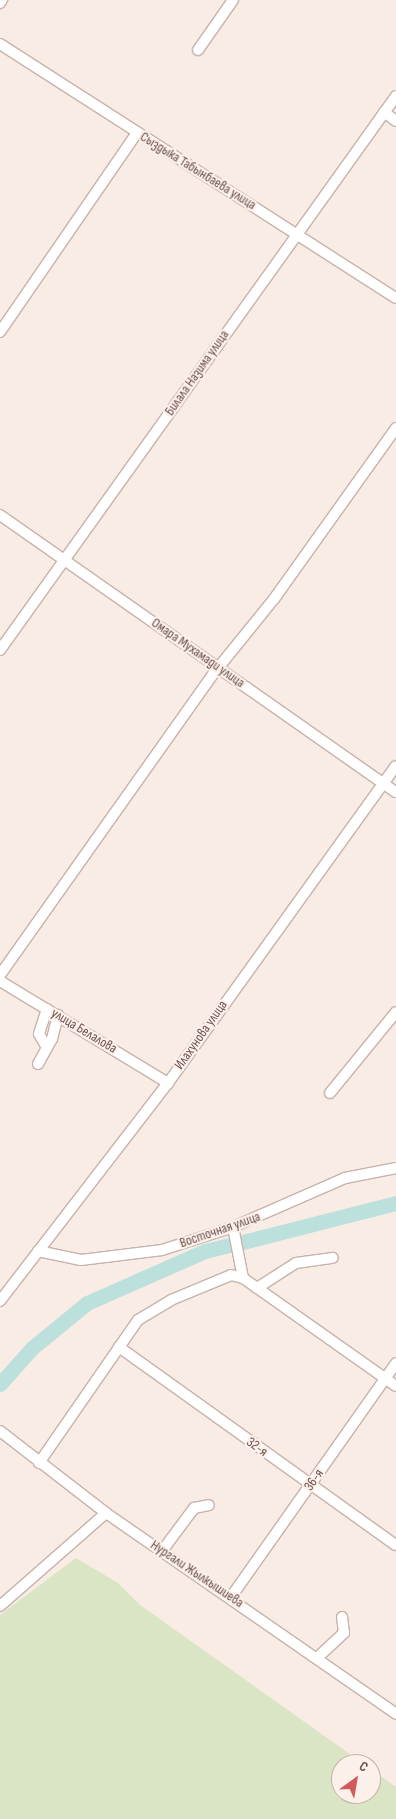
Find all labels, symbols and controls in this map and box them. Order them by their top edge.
street label: Сыздыка Табынбаева улица [137,128,259,214]
street label: Билала Назима улица [161,327,233,419]
street label: Омара Мухамади улица [148,615,248,691]
street label: Илахунова улица [171,997,231,1073]
street label: улица Белалова [48,1005,120,1057]
street label: Восточная улица [177,1208,263,1252]
street label: 32-я [243,1434,271,1460]
street label: 36-я [301,1466,327,1494]
street label: Нургали Жылкышиева [147,1537,247,1611]
north arrow [331,1754,381,1804]
text: С [356,1758,371,1776]

